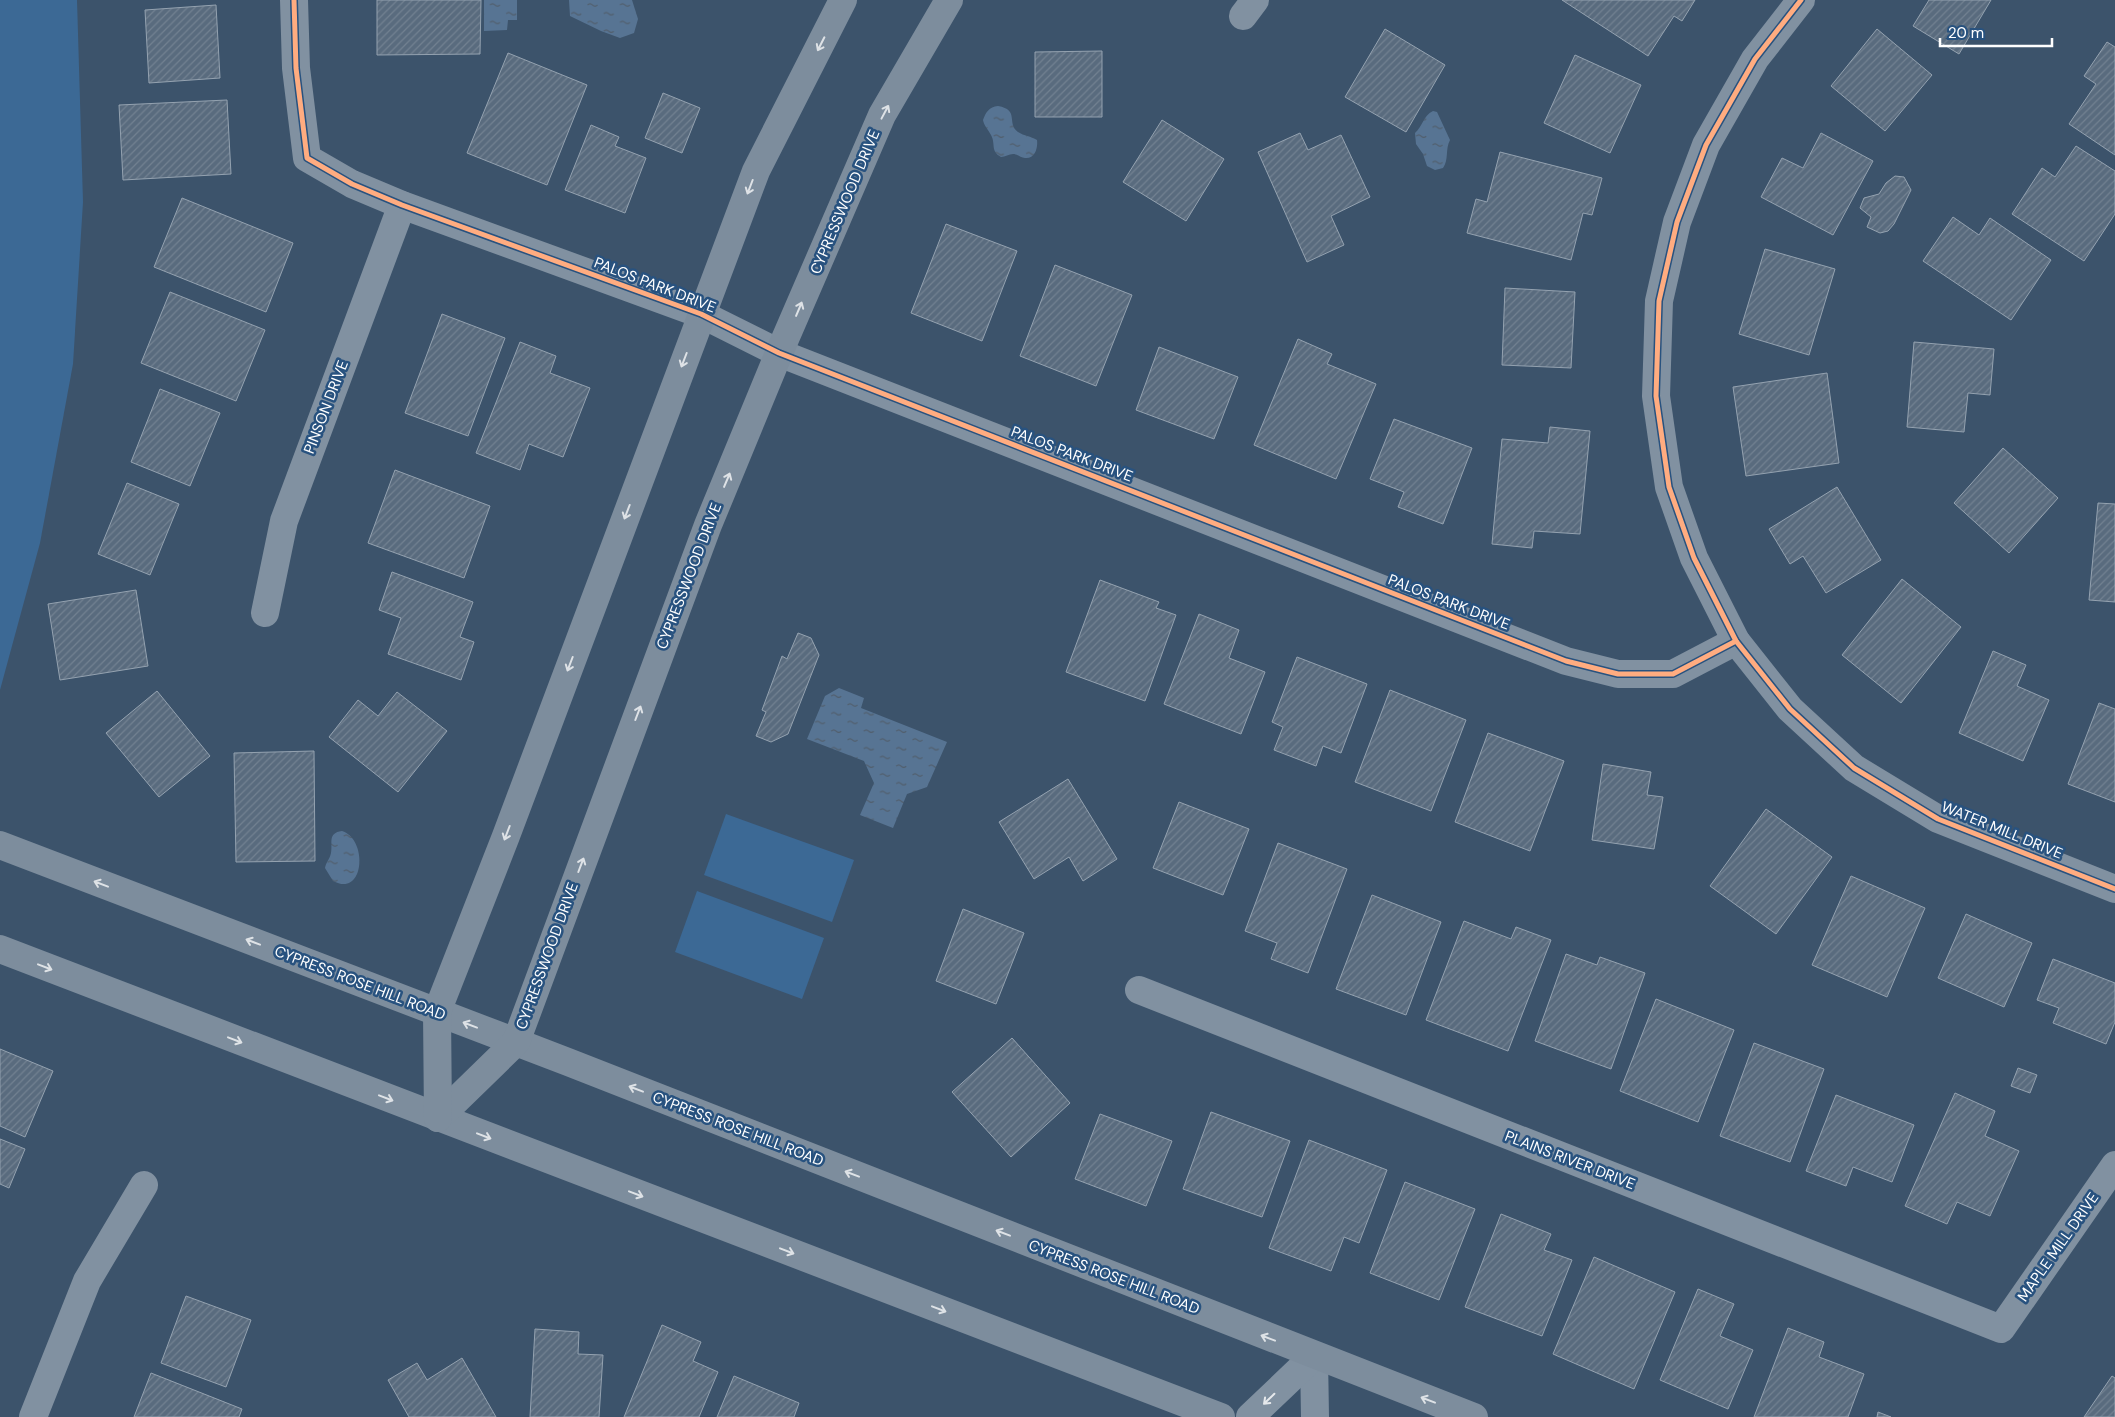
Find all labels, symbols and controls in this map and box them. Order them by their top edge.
scale bar [1940,15,2052,47]
text: 20 m [1948,23,1984,43]
one-way arrow [816,36,826,51]
one-way arrow [880,104,890,119]
street label: CYPRESSWOOD DRIVE [805,127,885,277]
one-way arrow [745,179,754,194]
street label: PALOS PARK DRIVE [591,253,719,317]
one-way arrow [794,302,804,317]
one-way arrow [679,352,688,367]
street label: PINSON DRIVE [299,357,353,457]
street label: PALOS PARK DRIVE [1008,422,1136,486]
one-way arrow [722,473,732,488]
street label: CYPRESSWOOD DRIVE [652,500,726,652]
one-way arrow [622,504,631,519]
street label: PALOS PARK DRIVE [1385,570,1513,634]
one-way arrow [565,656,574,671]
one-way arrow [634,706,643,721]
street label: WATER MILL DRIVE [1938,797,2066,863]
one-way arrow [502,824,511,840]
one-way arrow [577,858,586,873]
one-way arrow [94,878,109,887]
street label: CYPRESSWOOD DRIVE [511,880,583,1032]
one-way arrow [246,937,261,946]
street label: CYPRESS ROSE HILL ROAD [272,941,448,1025]
one-way arrow [38,963,53,972]
one-way arrow [463,1020,479,1029]
one-way arrow [227,1036,242,1045]
one-way arrow [628,1083,643,1092]
street label: CYPRESS ROSE HILL ROAD [650,1087,826,1171]
one-way arrow [378,1094,394,1103]
street label: PLAINS RIVER DRIVE [1502,1126,1638,1194]
one-way arrow [476,1132,491,1141]
one-way arrow [845,1169,860,1178]
street label: MAPLE MILL DRIVE [2013,1188,2103,1306]
one-way arrow [628,1190,643,1199]
one-way arrow [996,1228,1011,1238]
street label: CYPRESS ROSE HILL ROAD [1026,1235,1202,1319]
one-way arrow [780,1248,795,1257]
one-way arrow [931,1305,946,1315]
one-way arrow [1261,1333,1276,1342]
one-way arrow [1264,1392,1276,1404]
one-way arrow [1421,1394,1436,1404]

